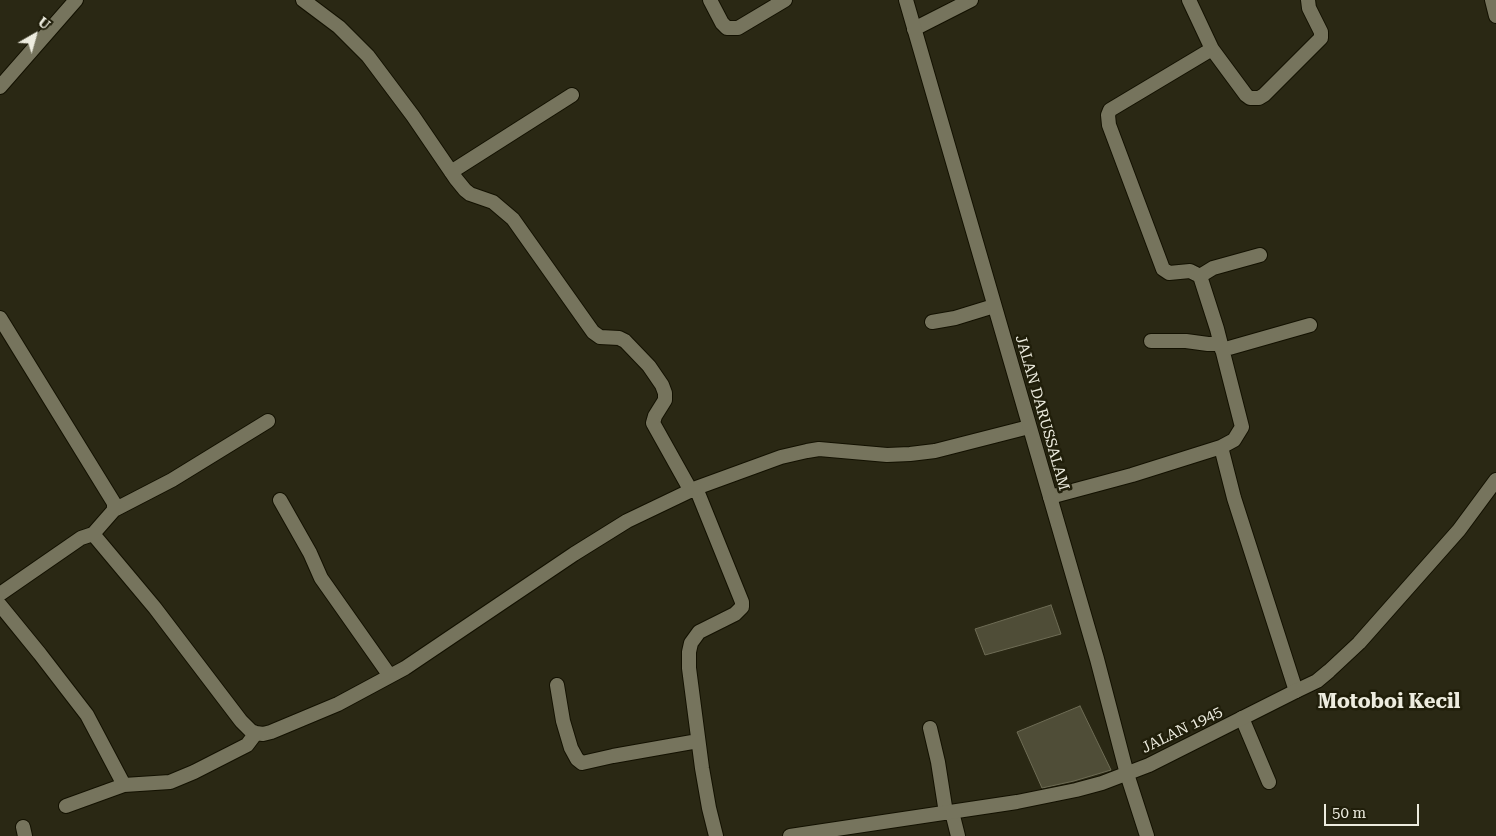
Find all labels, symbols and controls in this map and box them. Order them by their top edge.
north arrow [10,10,60,60]
text: U [35,14,53,33]
street label: JALAN DARUSSALAM [1011,333,1073,493]
district label: Motoboi Kecil [1318,690,1460,714]
street label: JALAN 1945 [1139,703,1225,757]
scale bar [1326,794,1421,826]
text: 50 m [1332,804,1366,822]

